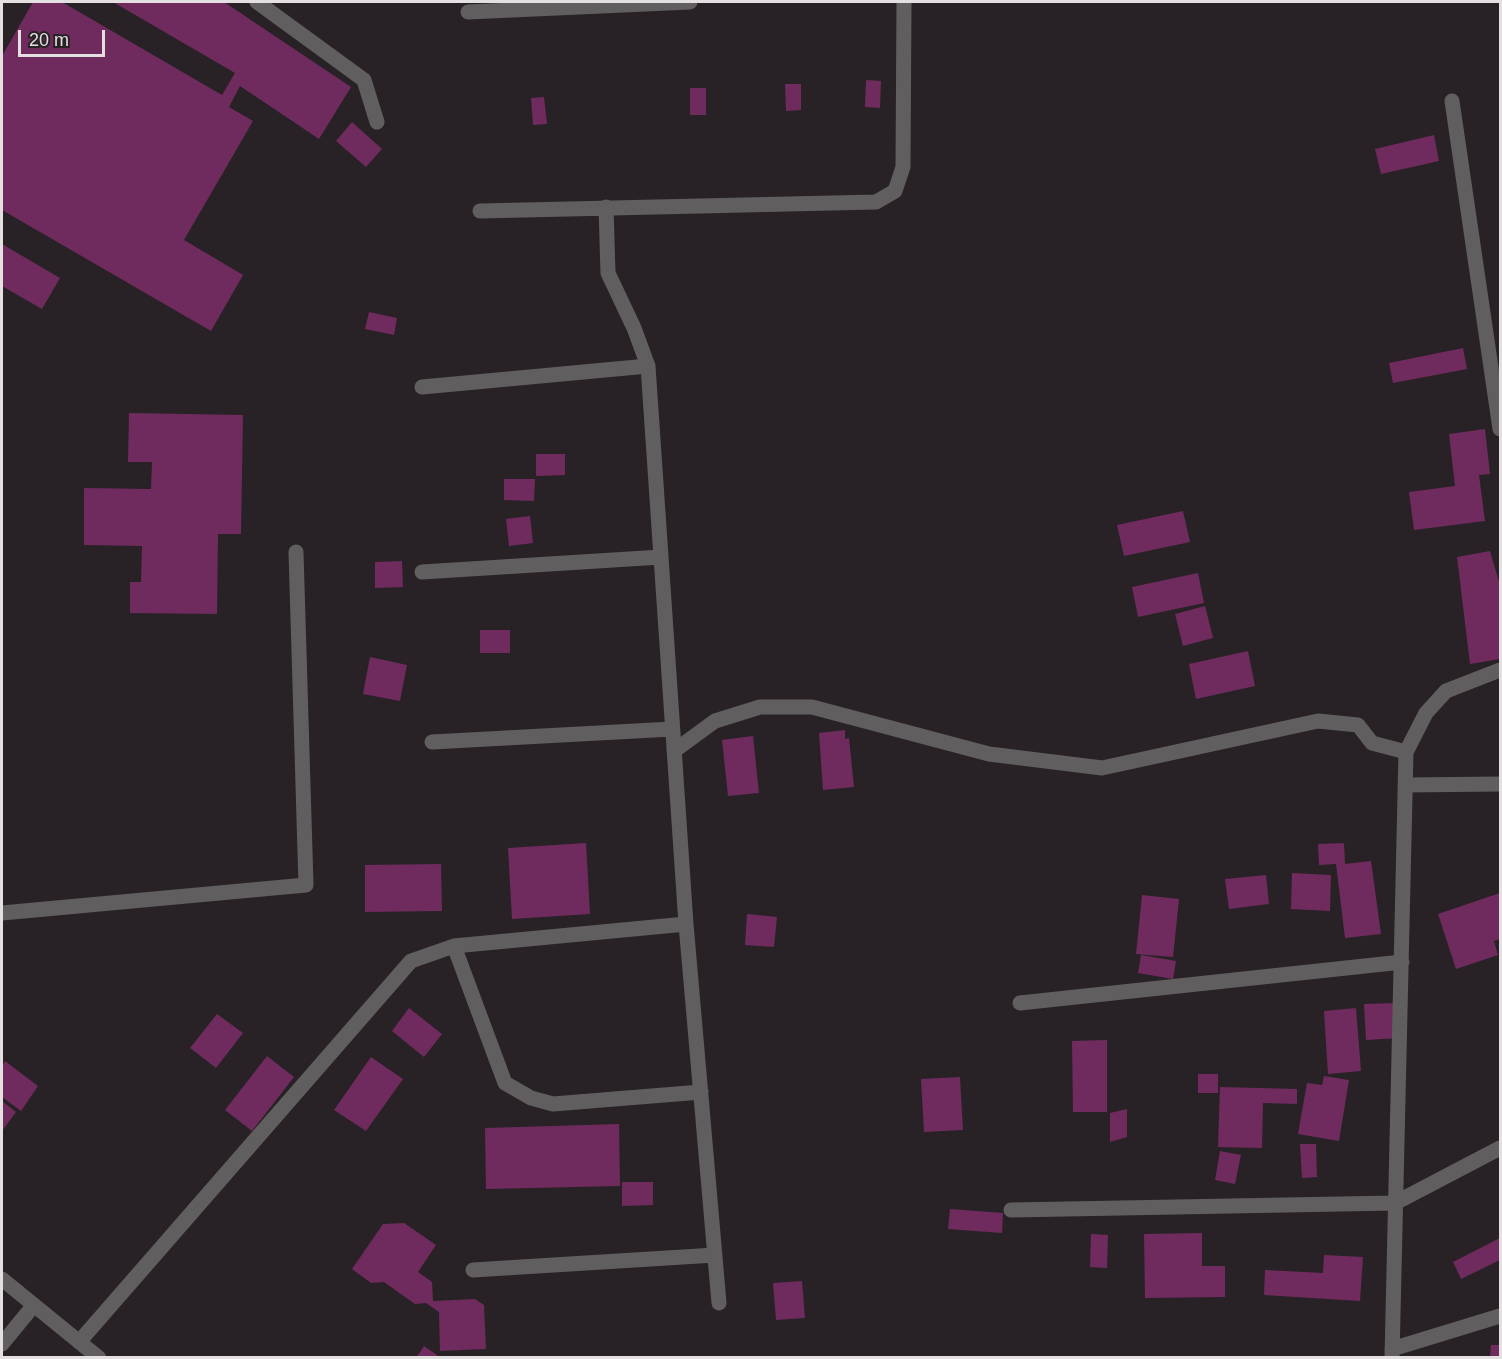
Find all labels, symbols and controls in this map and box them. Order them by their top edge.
scale bar [21,18,108,56]
text: 20 m [29,30,69,50]

